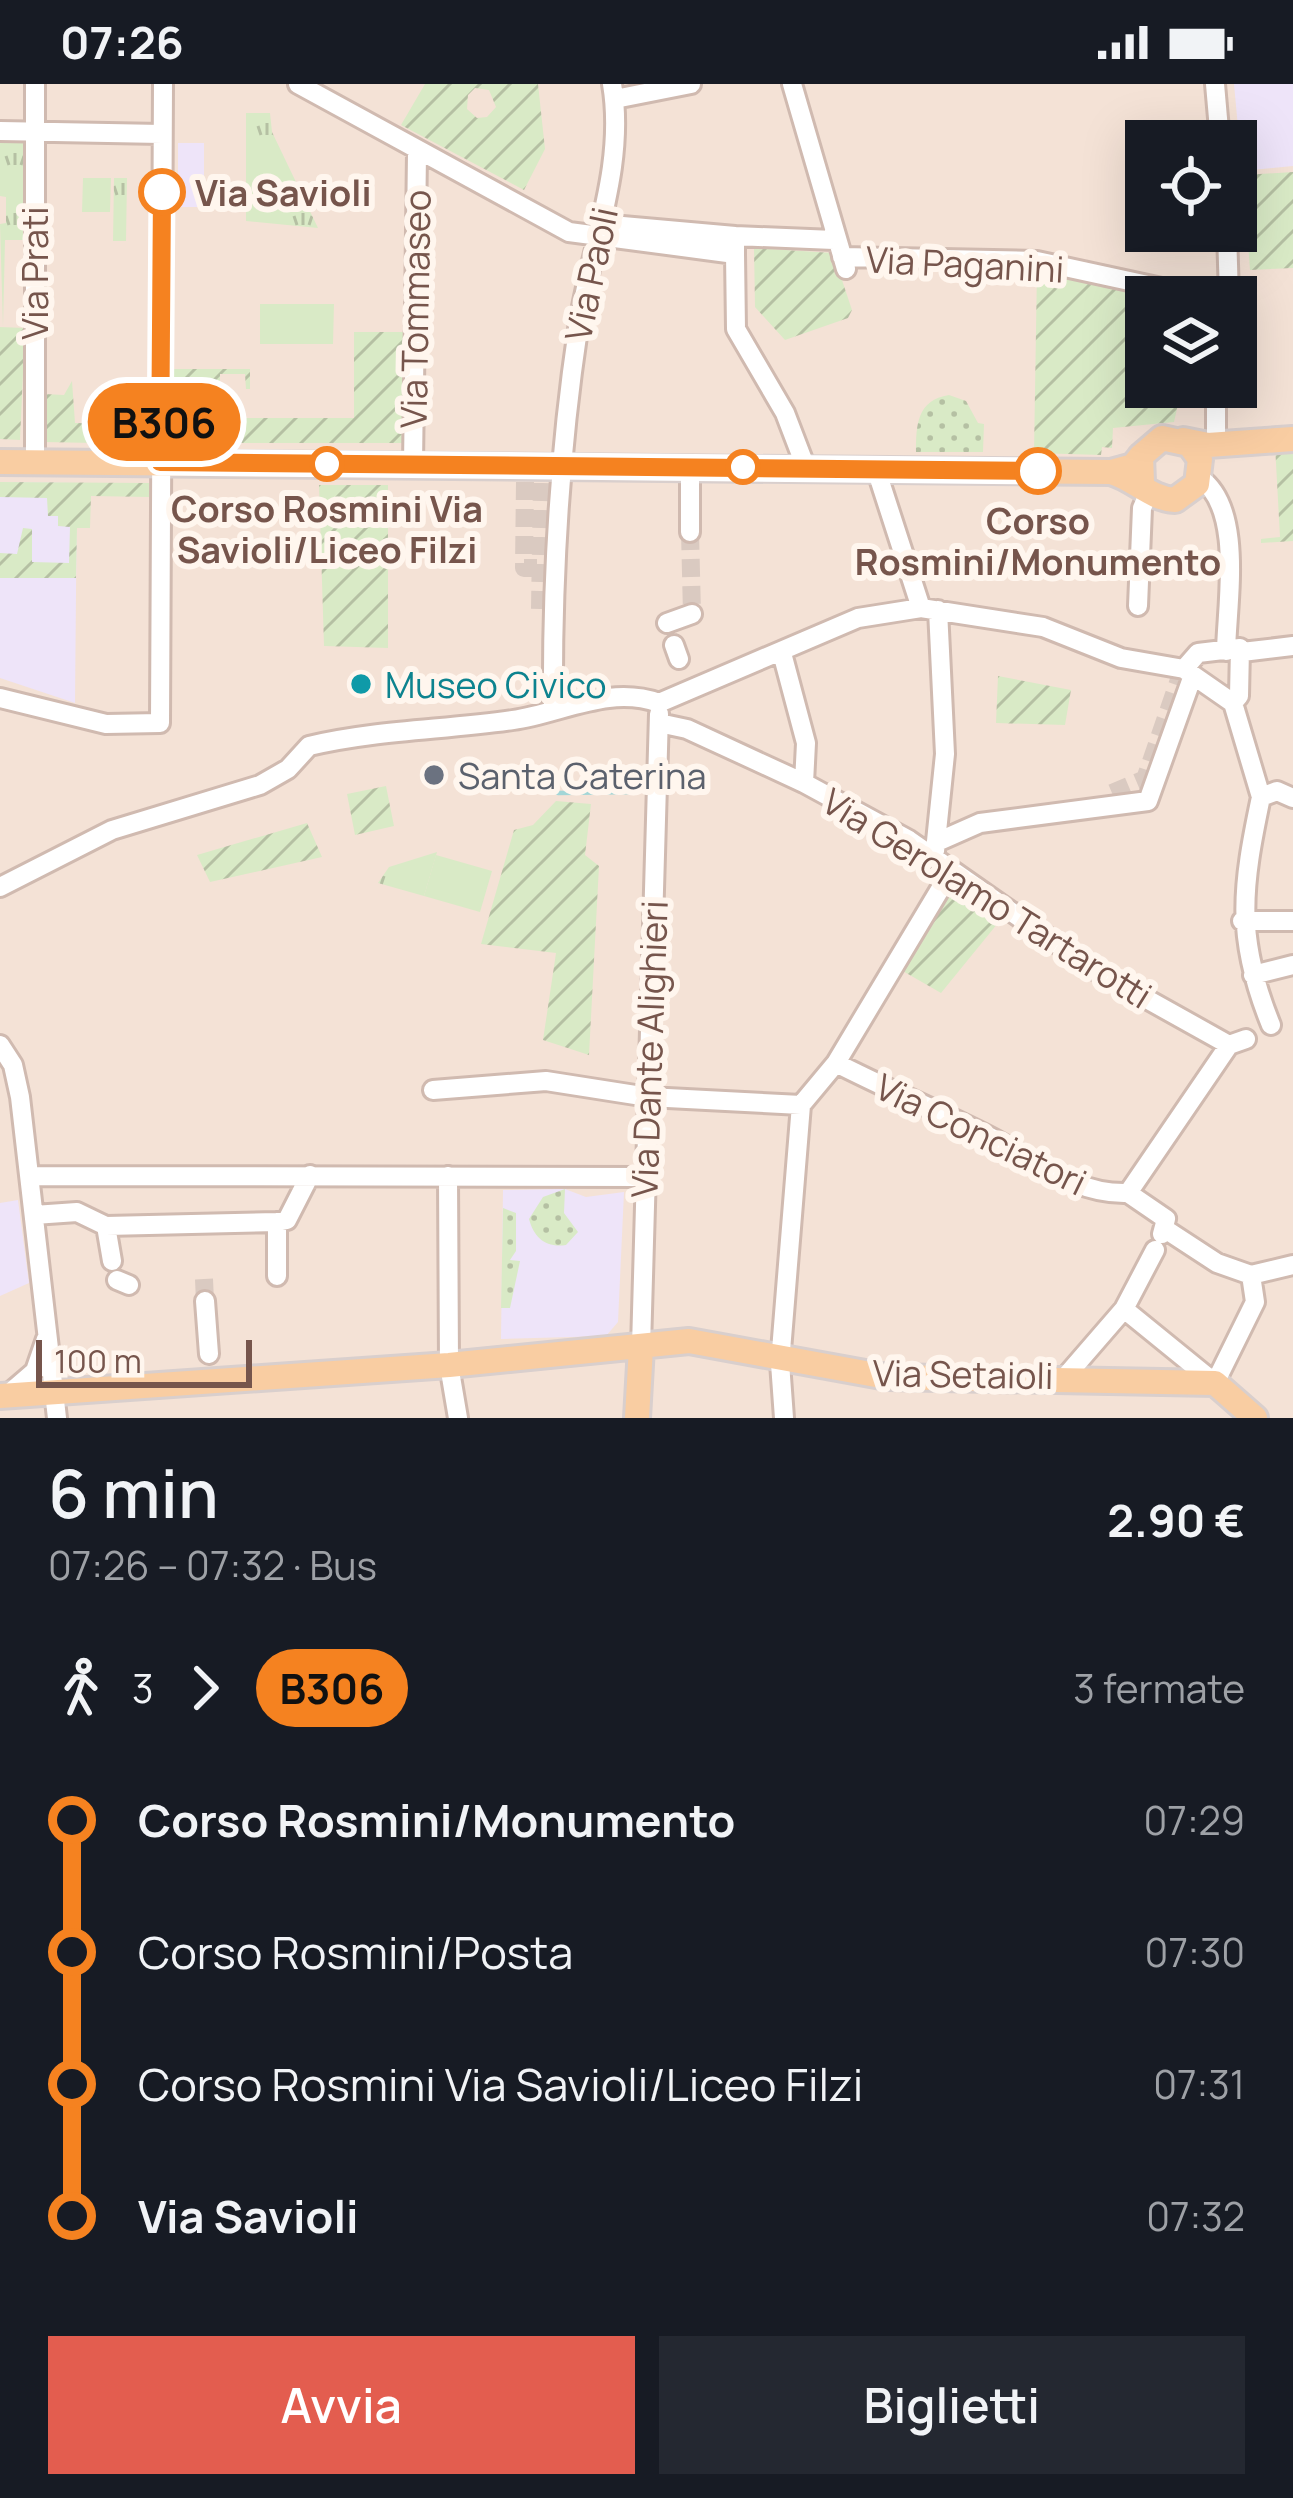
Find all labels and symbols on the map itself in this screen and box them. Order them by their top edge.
place label: Via Savioli [195,168,372,217]
marker: Via Savioli [140,170,184,214]
street label: Via Tommaseo [388,189,442,429]
street label: Via Paoli [553,203,629,345]
street label: Via Prati [10,206,59,340]
street label: Via Paganini [865,234,1065,294]
line badge: B306 [80,383,248,461]
marker: Corso Rosmini Via Savioli/Liceo Filzi [311,448,343,480]
marker: Corso Rosmini/Monumento [1016,449,1060,493]
unlabelled marker [727,451,759,483]
place label: Corso Rosmini Via Savioli/Liceo Filzi [171,484,483,574]
place label: Corso Rosmini/Monumento [855,496,1221,586]
place label: Museo Civico [385,660,607,709]
marker: Museo Civico [348,671,374,697]
place label: Santa Caterina [458,751,706,800]
marker: Santa Caterina [421,762,447,788]
street label: Via Gerolamo Tartarotti [813,777,1161,1019]
street label: Via Dante Alighieri [619,900,679,1198]
street label: Via Conciatori [867,1062,1095,1206]
scale bar [36,1334,252,1387]
street label: Via Setaioli [872,1348,1054,1400]

